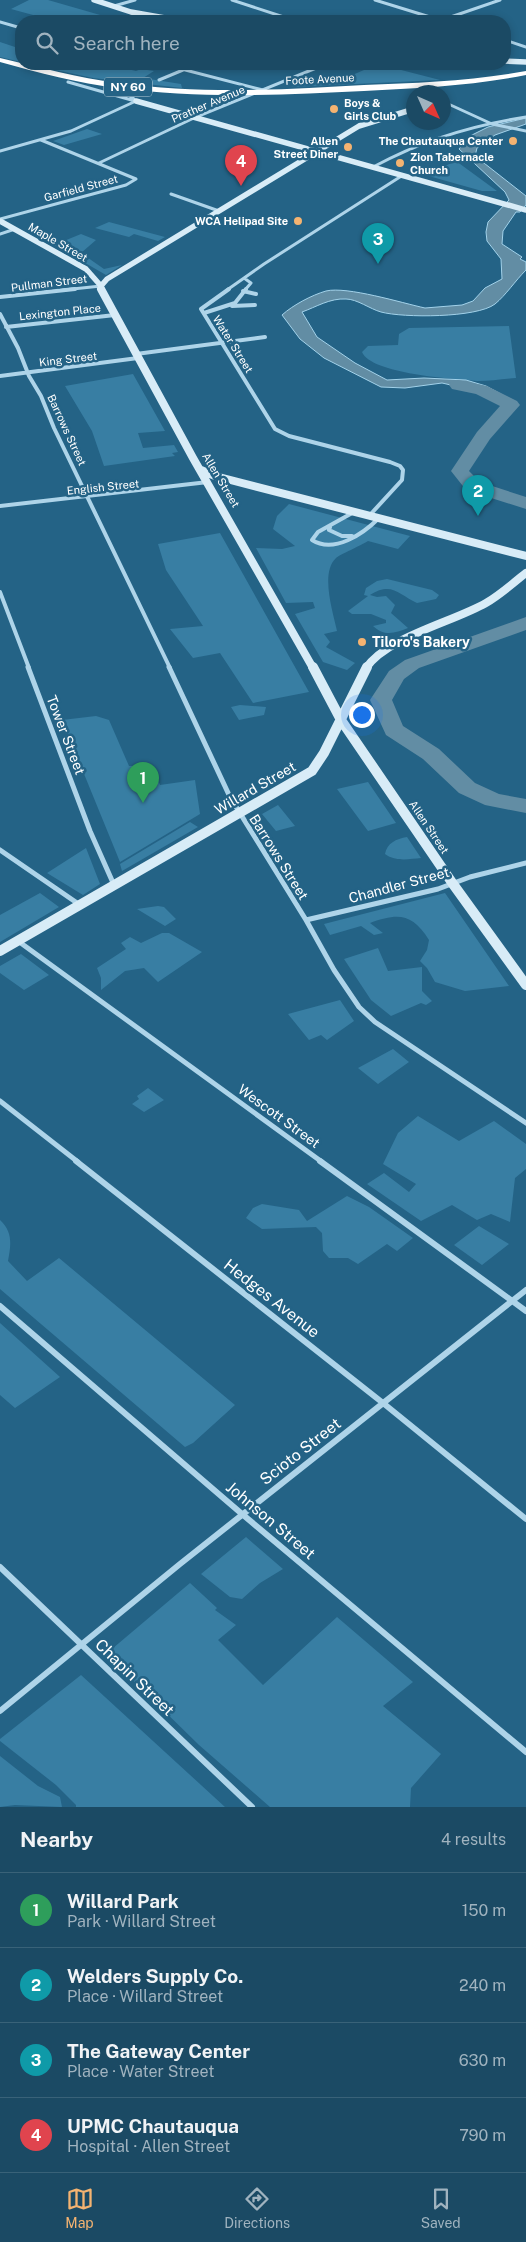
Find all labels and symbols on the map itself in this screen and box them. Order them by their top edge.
street label: Foote Avenue [285,71,355,87]
road number: NY 60 [104,77,152,96]
street label: Prather Avenue [169,83,247,125]
north arrow [406,85,451,130]
place label: Boys & Girls Club [344,97,397,122]
marker: Boys & Girls Club [328,103,340,115]
place label: Allen Street Diner [274,135,338,160]
place label: The Chautauqua Center [379,135,503,147]
marker: The Chautauqua Center [507,135,519,147]
marker: Allen Street Diner [342,141,354,153]
pin: 4 [225,145,257,186]
place label: Zion Tabernacle Church [410,151,494,176]
marker: Zion Tabernacle Church [394,157,406,169]
street label: Garfield Street [43,172,119,204]
place label: WCA Helipad Site [195,215,288,227]
marker: WCA Helipad Site [292,215,304,227]
street label: Maple Street [26,220,90,264]
pin: 3 [362,223,394,264]
street label: Pullman Street [10,272,88,294]
street label: Lexington Place [19,302,101,322]
street label: Water Street [211,313,255,375]
street label: King Street [38,349,98,369]
street label: Barrows Street [45,393,89,467]
street label: Allen Street [200,451,242,509]
pin: 2 [462,475,494,516]
street label: English Street [66,477,140,497]
place label: Tiloro's Bakery [372,634,470,650]
marker: Tiloro's Bakery [356,636,368,648]
street label: Tower Street [44,693,88,777]
your location [349,702,375,728]
street label: Willard Street [212,758,298,818]
pin: 1 [127,762,159,803]
street label: Allen Street [407,798,451,856]
street label: Barrows Street [246,811,312,903]
street label: Chandler Street [347,864,451,906]
street label: Wescott Street [235,1081,323,1151]
street label: Hedges Avenue [220,1255,323,1342]
street label: Scioto Street [256,1414,345,1489]
street label: Johnson Street [222,1478,319,1563]
street label: Chapin Street [91,1635,178,1720]

